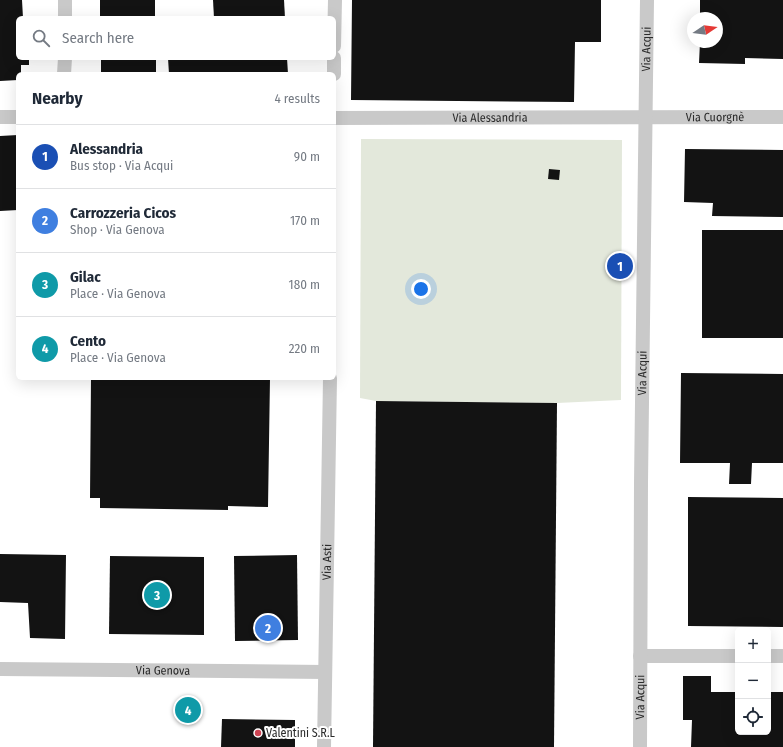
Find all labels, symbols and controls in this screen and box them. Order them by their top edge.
north arrow [687,12,723,48]
search box [16,16,336,60]
icon: search [30,27,52,49]
street label: Via Acqui [639,27,654,72]
text: Search here [62,29,134,47]
text: Nearby [32,88,83,109]
text: 4 results [274,91,320,106]
street label: Via Cuorgnè [686,110,744,124]
street label: Via Alessandria [452,111,528,125]
text: Alessandria [70,140,143,158]
text: 1 [42,149,48,164]
text: 90 m [294,149,320,164]
text: Bus stop · Via Acqui [70,158,173,173]
text: Carrozzeria Cicos [70,204,176,222]
text: 2 [42,213,48,228]
text: 170 m [290,213,320,228]
text: Shop · Via Genova [70,222,165,237]
pin: 1 [607,251,633,281]
text: Gilac [70,268,101,286]
text: 3 [42,277,48,292]
text: 180 m [289,277,320,292]
your location [411,279,431,299]
text: Place · Via Genova [70,286,166,301]
text: Cento [70,332,106,350]
text: 4 [42,341,48,356]
text: 220 m [289,341,320,356]
text: Place · Via Genova [70,350,166,365]
street label: Via Acqui [635,351,650,396]
street label: Via Asti [320,544,334,580]
pin: 3 [144,580,170,610]
pin: 2 [255,613,281,643]
map controls [735,627,771,735]
button: + [735,627,771,663]
street label: Via Genova [136,663,190,678]
button: − [735,663,771,699]
street label: Via Acqui [633,675,647,719]
pin: 4 [175,695,201,725]
button: locate [735,699,771,735]
place label: Valentini S.R.L [266,726,335,740]
marker: Valentini S.R.L [253,728,263,738]

